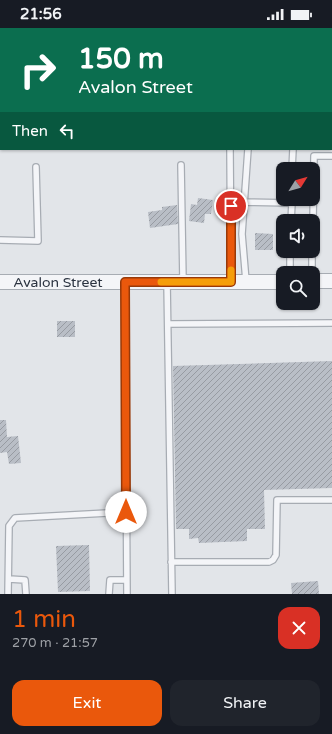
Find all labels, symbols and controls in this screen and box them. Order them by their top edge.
text: 21:56 [20,5,62,23]
text: 150 m [78,42,164,76]
icon: right [12,44,64,96]
text: Avalon Street [78,76,193,98]
icon: left [56,120,78,142]
text: Then [12,122,48,140]
north arrow [276,162,320,206]
map controls [276,162,320,310]
pin [214,189,248,223]
icon: arrive [220,195,242,217]
button: sound [276,214,320,258]
button: search [276,266,320,310]
street label: Avalon Street [13,274,103,291]
position arrow [105,491,147,533]
text: 1 min [12,605,76,634]
button: close [278,607,320,649]
text: 270 m · 21:57 [12,635,98,651]
button: Exit [12,680,162,726]
button: Share [170,680,320,726]

